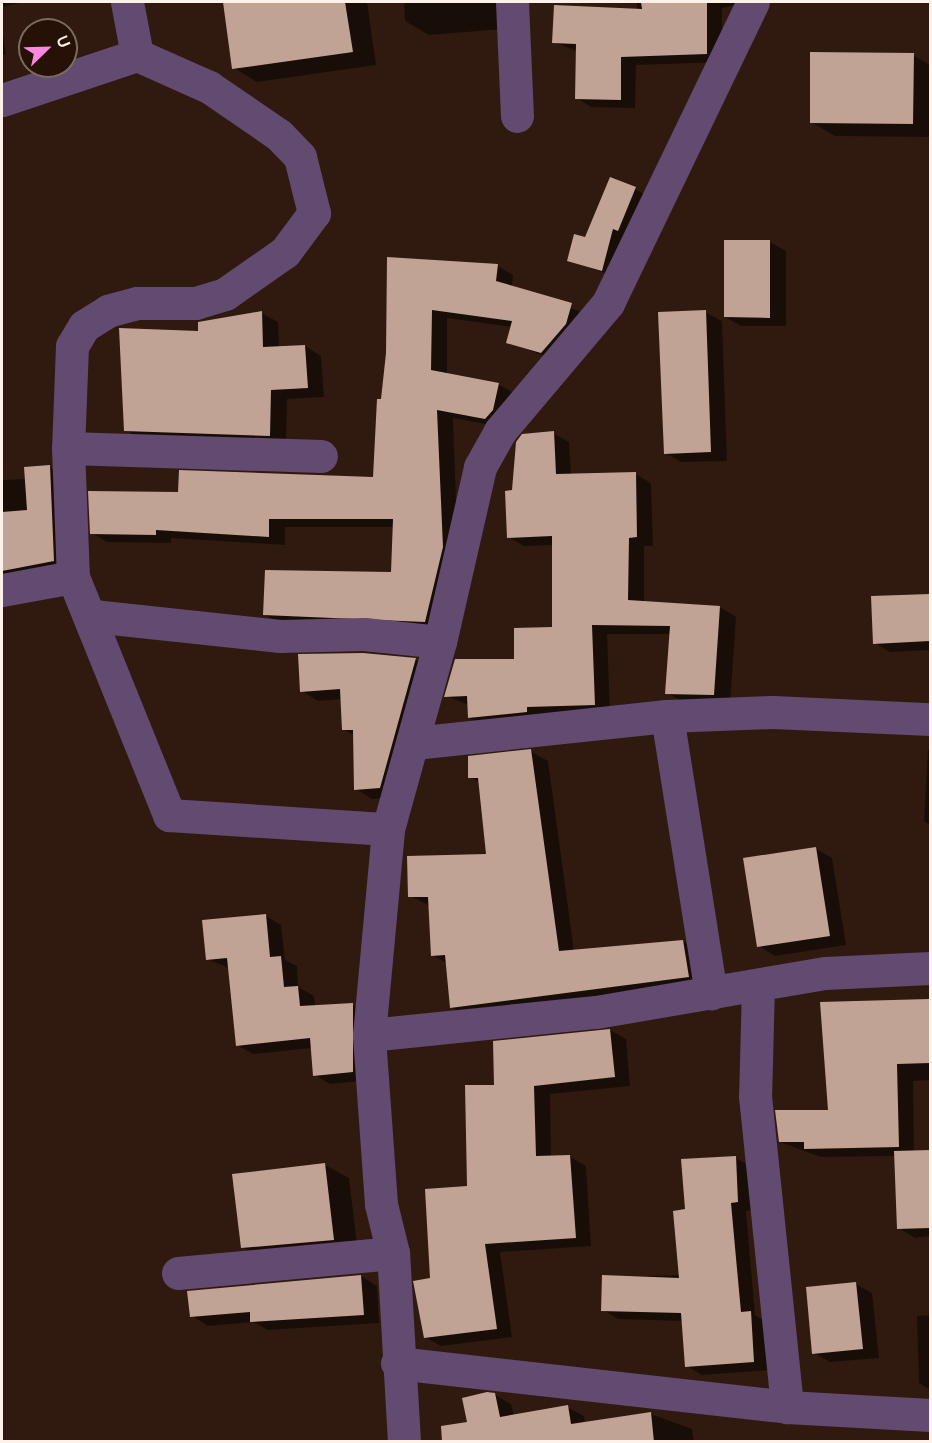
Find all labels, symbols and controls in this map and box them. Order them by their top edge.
north arrow [18,18,78,78]
text: U [52,33,74,51]

